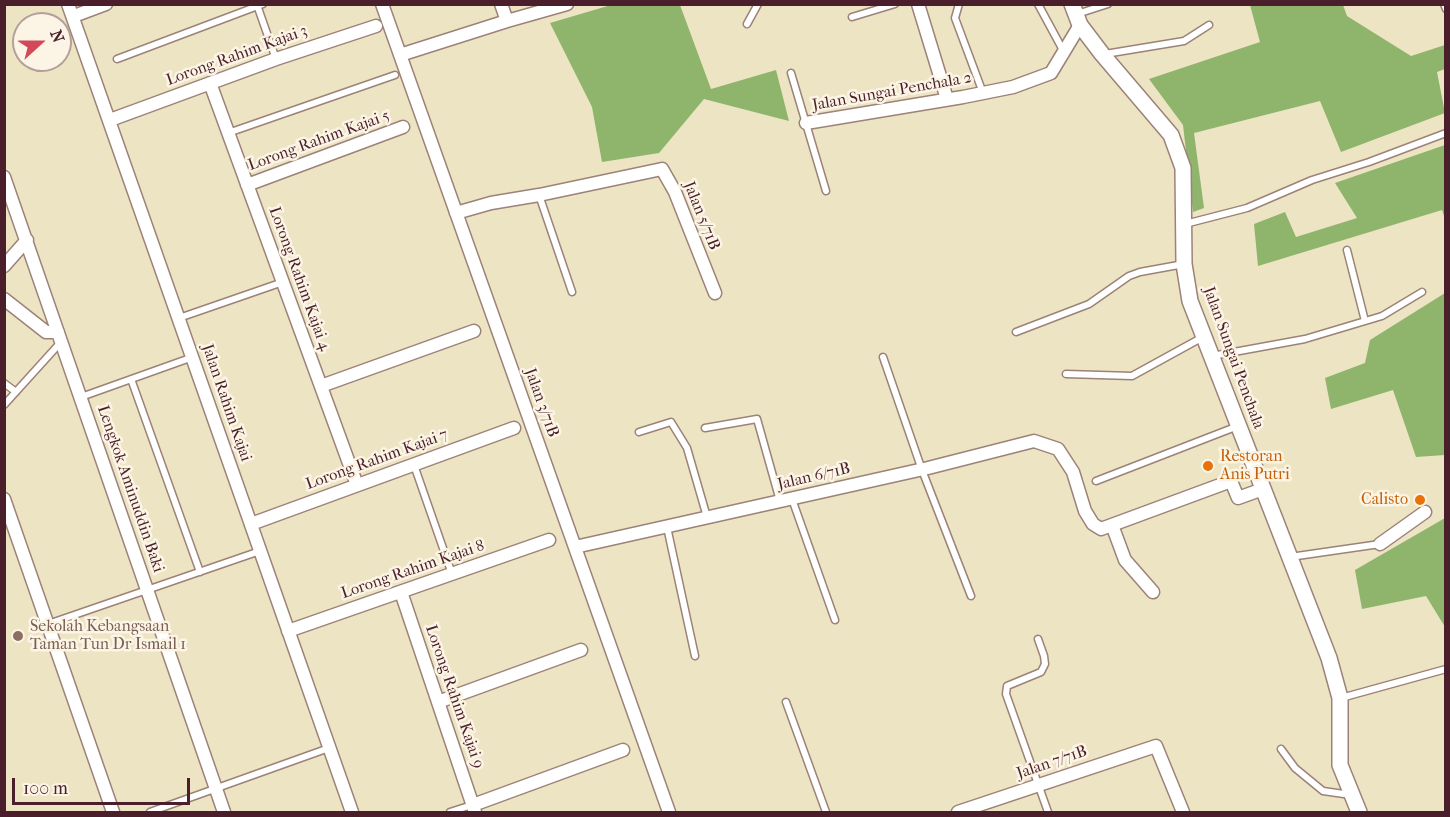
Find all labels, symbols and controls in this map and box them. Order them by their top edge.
north arrow [12,12,72,72]
street label: Lorong Rahim Kajai 3 [164,22,310,90]
text: N [46,27,68,45]
street label: Jalan Sungai Penchala 2 [811,69,973,115]
street label: Lorong Rahim Kajai 5 [246,106,392,176]
street label: Jalan 5/71B [679,179,723,253]
street label: Lorong Rahim Kajai 4 [264,204,334,354]
street label: Jalan Sungai Penchala [1198,284,1268,432]
street label: Jalan Rahim Kajai [197,342,255,464]
street label: Jalan 3/71B [520,366,562,440]
street label: Lengkok Aminuddin Baki [92,403,168,575]
street label: Lorong Rahim Kajai 7 [303,425,451,495]
place label: Restoran Anis Putri [1220,447,1290,485]
street label: Jalan 6/71B [776,459,852,495]
marker: Restoran Anis Putri [1201,459,1215,473]
place label: Calisto [1361,490,1408,510]
marker: Calisto [1413,493,1427,507]
street label: Lorong Rahim Kajai 8 [339,536,487,604]
place label: Sekolah Kebangsaan Taman Tun Dr Ismail 1 [30,617,186,655]
street label: Lorong Rahim Kajai 9 [420,623,488,771]
marker: Sekolah Kebangsaan Taman Tun Dr Ismail 1 [11,629,25,643]
street label: Jalan 7/71B [1014,742,1090,784]
scale bar [15,766,194,804]
text: 100 m [23,778,68,799]

